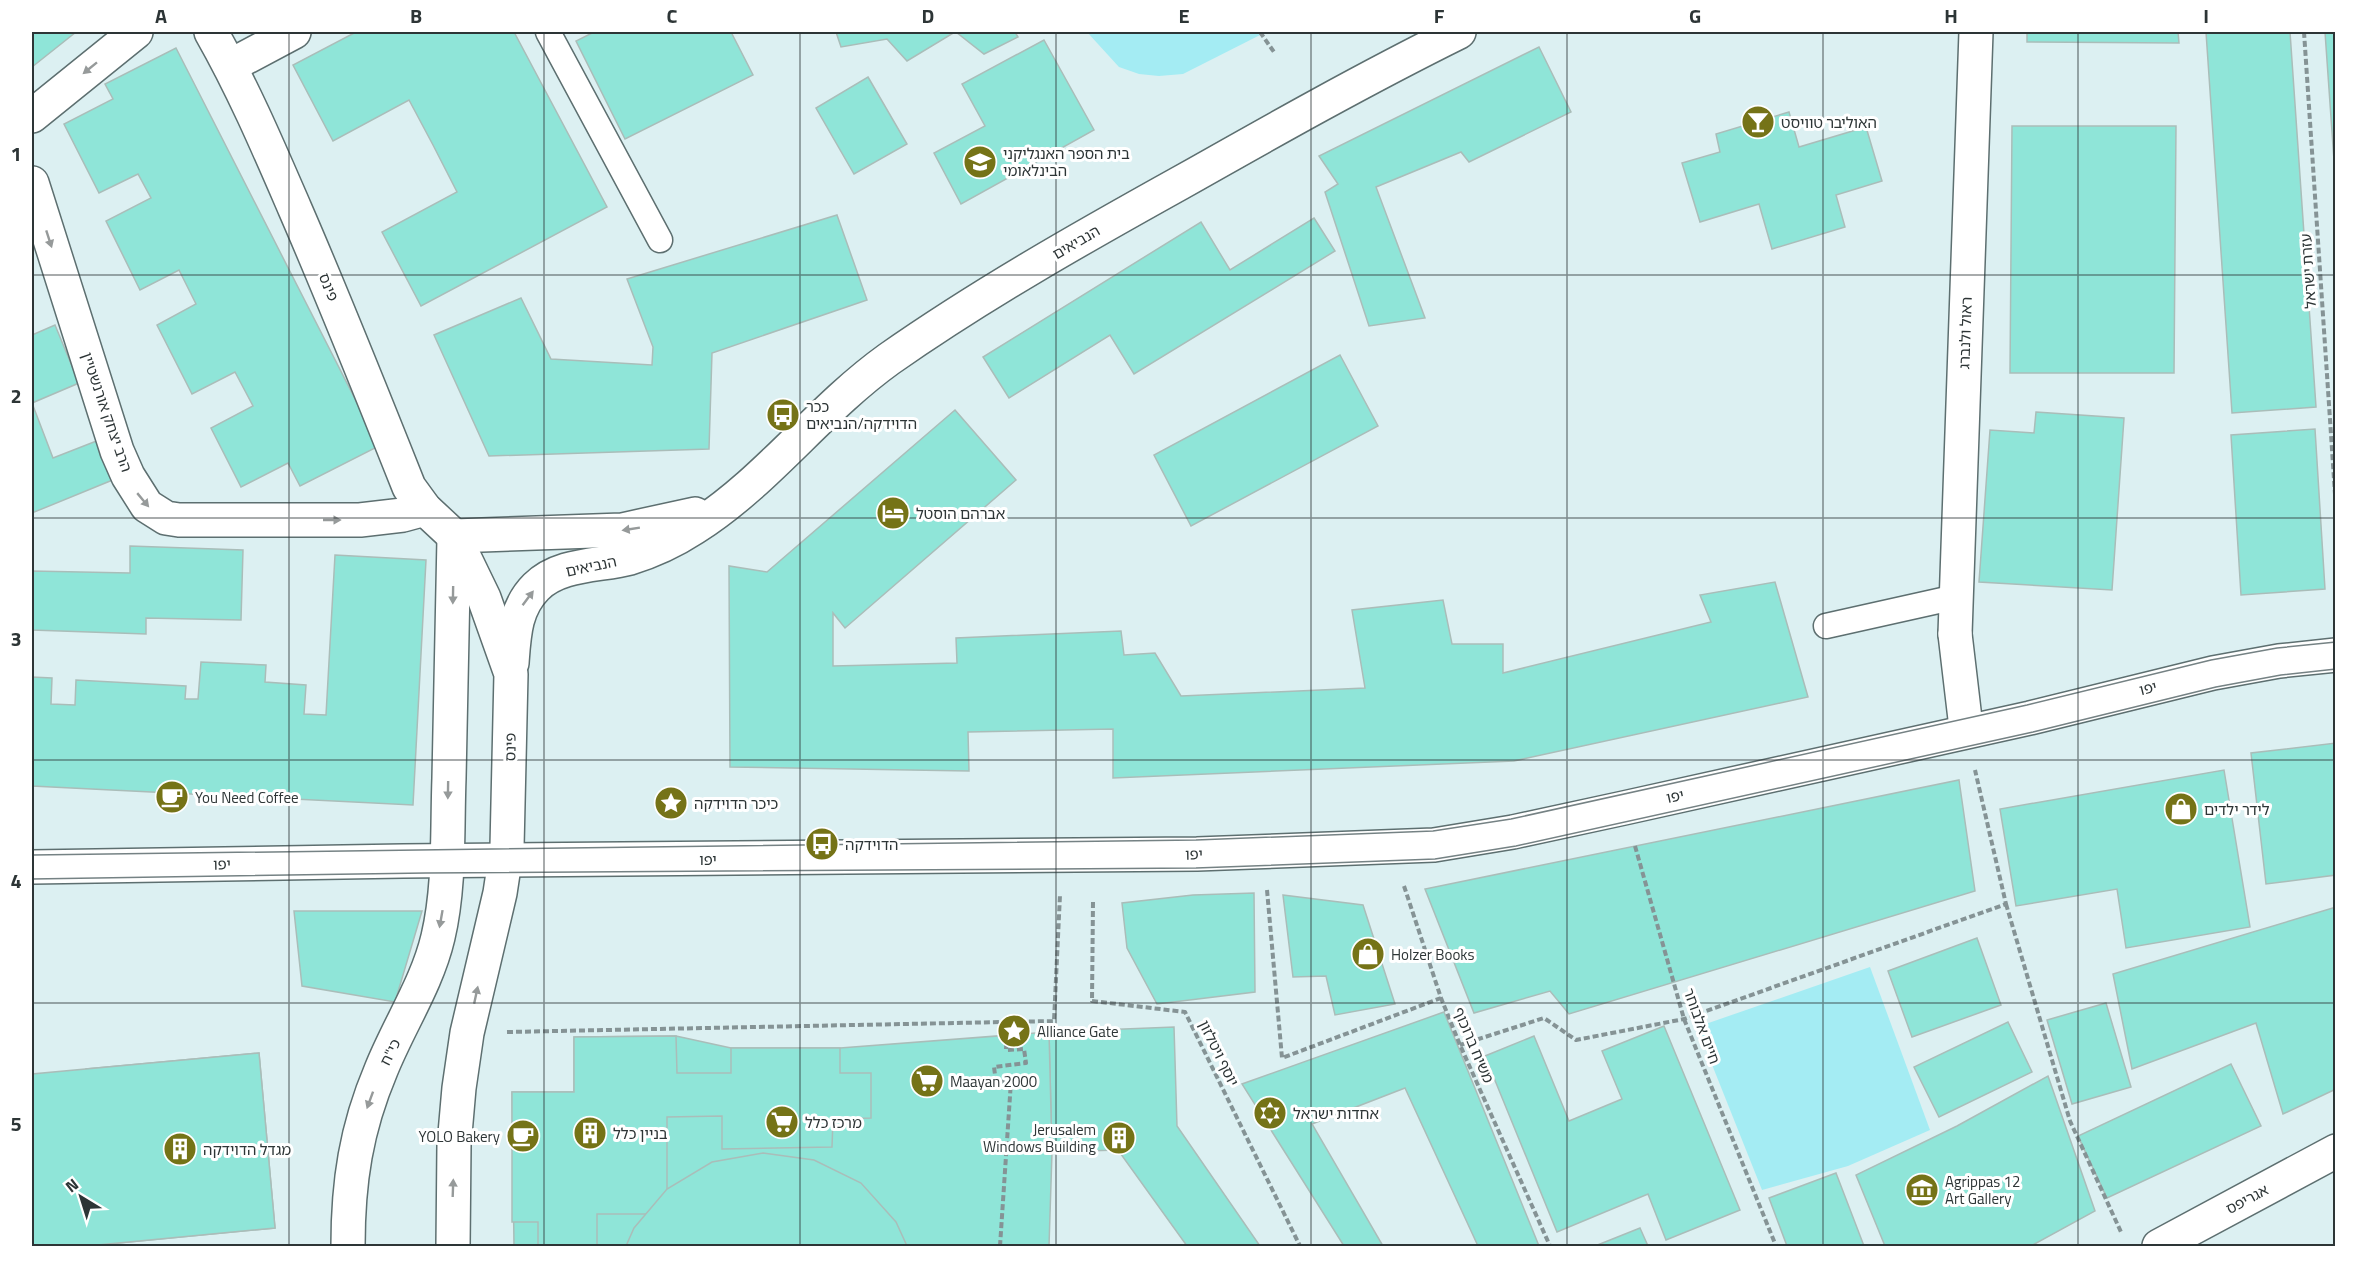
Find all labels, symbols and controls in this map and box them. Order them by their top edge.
text: A [155,0,167,31]
text: B [410,0,422,31]
text: C [667,0,678,31]
text: D [922,0,934,31]
text: E [1178,0,1190,31]
text: F [1434,0,1445,31]
text: G [1689,0,1701,31]
text: H [1944,0,1958,31]
text: I [2203,0,2209,31]
one-way arrow [83,62,98,74]
bar icon: האוליבר טוויסט [1740,104,1776,140]
place label: האוליבר טוויסט [1781,111,1877,134]
text: 1 [10,138,22,169]
place label: בית הספר האנגליקני הבינלאומי [1003,142,1130,182]
school or university icon: בית הספר האנגליקני הבינלאומי [962,144,998,180]
street label: הנביאים [1048,219,1104,265]
one-way arrow [45,230,55,248]
street label: עזרת ישראל [2294,233,2322,309]
street label: פינס [313,269,345,305]
street label: ראול ולנברג [1952,296,1978,370]
street label: הרב יצחק אורנשטיין [76,349,138,475]
text: 2 [10,380,22,411]
place label: ככר הדוידקה/הנביאים [806,395,917,435]
bus stop icon: ככר הדוידקה/הנביאים [765,397,801,433]
one-way arrow [137,492,150,508]
hotel icon: אברהם הוסטל [875,495,911,531]
place label: אברהם הוסטל [916,502,1005,525]
one-way arrow [322,515,341,525]
one-way arrow [622,524,641,533]
street label: הנביאים [563,549,619,583]
one-way arrow [448,585,458,604]
one-way arrow [521,590,533,605]
text: 3 [10,623,22,654]
street label: יפו [2137,675,2159,701]
street label: פינס [498,732,522,762]
cafe icon: You Need Coffee [154,779,190,815]
one-way arrow [444,780,453,799]
street label: יפו [1664,783,1686,809]
place icon: כיכר הדוידקה [653,785,689,821]
place label: You Need Coffee [195,786,299,809]
shop icon: לידר ילדים [2163,791,2199,827]
place label: כיכר הדוידקה [694,792,779,815]
place label: לידר ילדים [2204,798,2270,821]
bus stop icon: הדוידקה [804,826,840,862]
place label: הדוידקה [845,833,898,856]
street label: יפו [1185,842,1203,866]
street label: יפו [699,848,717,871]
street label: יפו [213,852,231,876]
text: 4 [10,865,22,896]
one-way arrow [436,910,445,929]
shop icon: Holzer Books [1350,936,1386,972]
place label: Holzer Books [1391,943,1475,966]
one-way arrow [471,985,481,1004]
street label: חיים אלבוחר [1678,985,1726,1067]
street label: משיח ברוכוף [1448,1003,1500,1087]
place icon: Alliance Gate [996,1013,1032,1049]
street label: יוסף ויטלזון [1193,1016,1245,1090]
place label: Alliance Gate [1037,1020,1119,1043]
street label: כי"ח [374,1034,407,1069]
supermarket icon: Maayan 2000 [909,1063,945,1099]
place label: Maayan 2000 [950,1070,1037,1093]
one-way arrow [364,1091,374,1109]
synagogue icon: אחדות ישראל [1252,1095,1288,1131]
place label: אחדות ישראל [1293,1102,1379,1125]
supermarket icon: מרכז כלל [764,1104,800,1140]
text: 5 [10,1108,22,1139]
place label: מרכז כלל [805,1111,862,1134]
building icon: בניין כלל [572,1115,608,1151]
cafe icon: YOLO Bakery [505,1118,541,1154]
place label: Jerusalem Windows Building [983,1118,1096,1158]
building icon: Jerusalem Windows Building [1101,1120,1137,1156]
place label: בניין כלל [613,1122,668,1145]
place label: YOLO Bakery [419,1125,500,1148]
building icon: מגדל הדוידקה [162,1131,198,1167]
place label: מגדל הדוידקה [203,1138,291,1161]
north arrow [51,1167,111,1227]
place label: Agrippas 12 Art Gallery [1945,1170,2020,1210]
text: N [60,1172,84,1198]
museum icon: Agrippas 12 Art Gallery [1904,1172,1940,1208]
street label: אגריפס [2221,1178,2273,1220]
one-way arrow [448,1179,458,1198]

